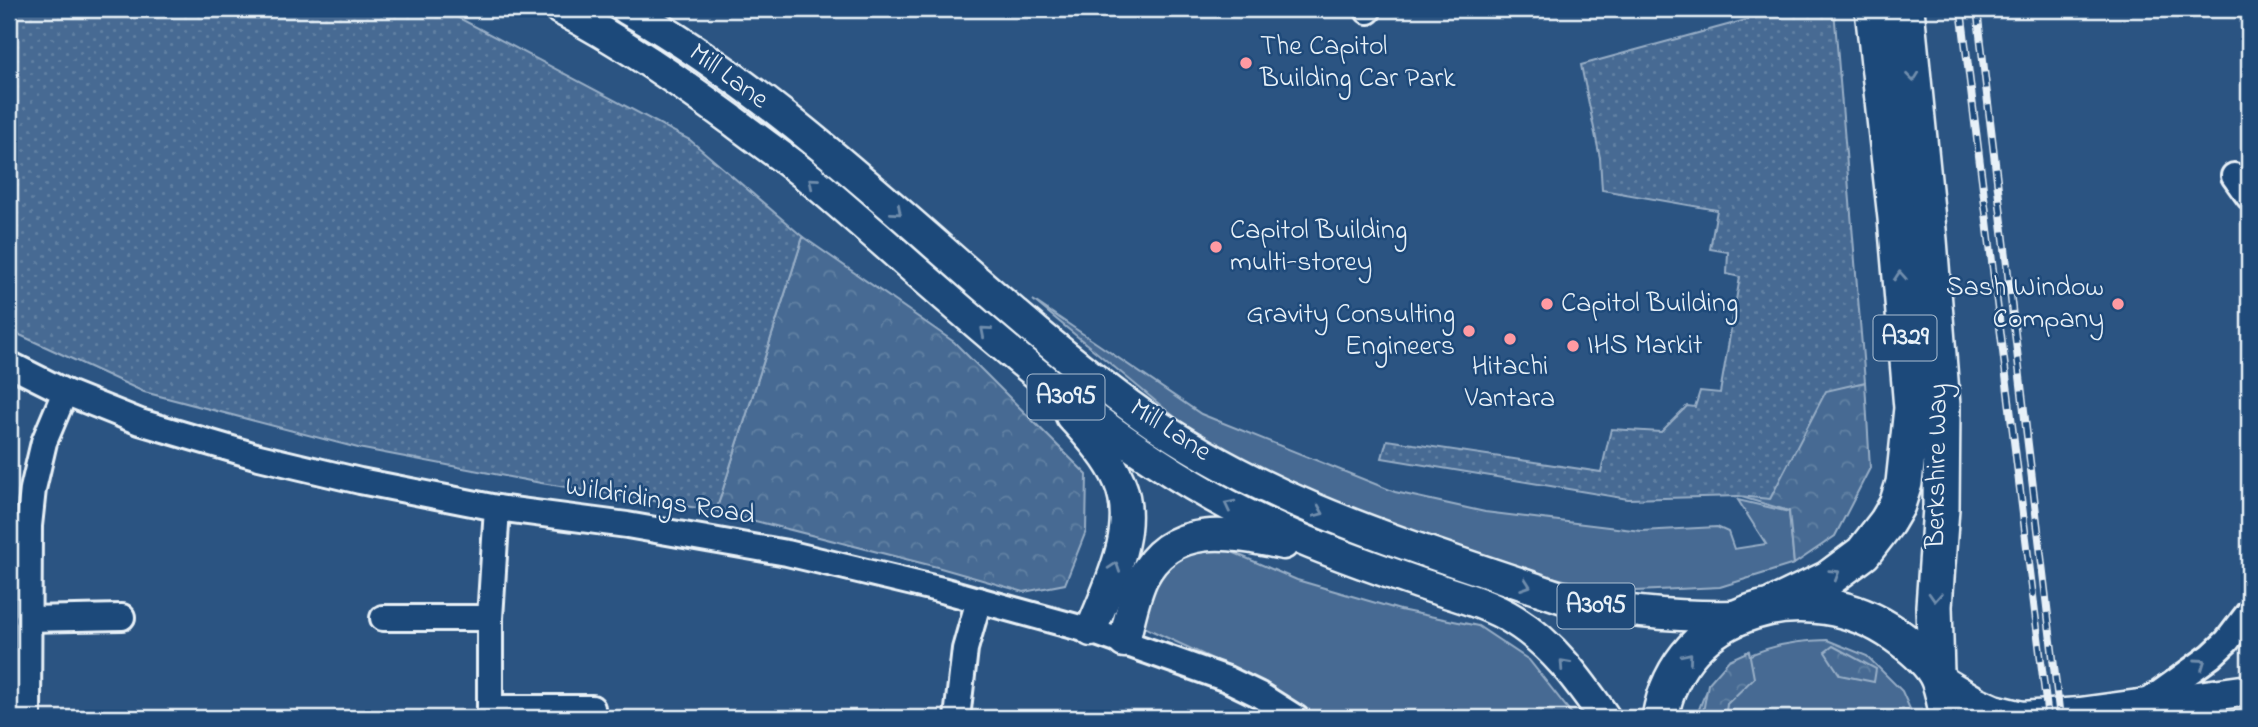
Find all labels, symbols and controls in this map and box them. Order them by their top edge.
place label: The Capitol Building Car Park [1259,27,1456,100]
street label: Mill Lane [679,34,777,120]
marker: The Capitol Building Car Park [1238,55,1254,71]
one-way arrow [1906,71,1921,82]
one-way arrow [808,178,821,190]
one-way arrow [889,203,902,215]
place label: Capitol Building multi-storey [1230,211,1407,284]
marker: Capitol Building multi-storey [1208,239,1224,255]
place label: Sash Window Company [1946,268,2104,341]
one-way arrow [1893,270,1908,281]
place label: Capitol Building [1561,284,1738,325]
place label: Gravity Consulting Engineers [1246,295,1455,368]
marker: Capitol Building [1539,296,1555,312]
marker: Sash Window Company [2110,296,2126,312]
road number: A329 [1874,316,1937,360]
marker: Gravity Consulting Engineers [1461,323,1477,339]
place label: IHS Markit [1587,326,1702,367]
one-way arrow [980,327,993,339]
marker: Hitachi Vantara [1502,331,1518,347]
marker: IHS Markit [1565,338,1581,354]
place label: Hitachi Vantara [1464,347,1555,420]
road number: A3095 [1028,374,1104,420]
street label: Berkshire Way [1916,383,1960,550]
street label: Mill Lane [1121,389,1219,473]
street label: Wildridings Road [562,467,758,537]
one-way arrow [1224,500,1236,514]
one-way arrow [1312,504,1324,518]
one-way arrow [1107,561,1121,574]
one-way arrow [1827,569,1840,582]
one-way arrow [1519,577,1531,591]
road number: A3095 [1558,584,1634,628]
one-way arrow [1927,591,1942,602]
one-way arrow [1680,653,1692,666]
one-way arrow [2193,658,2206,671]
one-way arrow [1560,659,1572,672]

